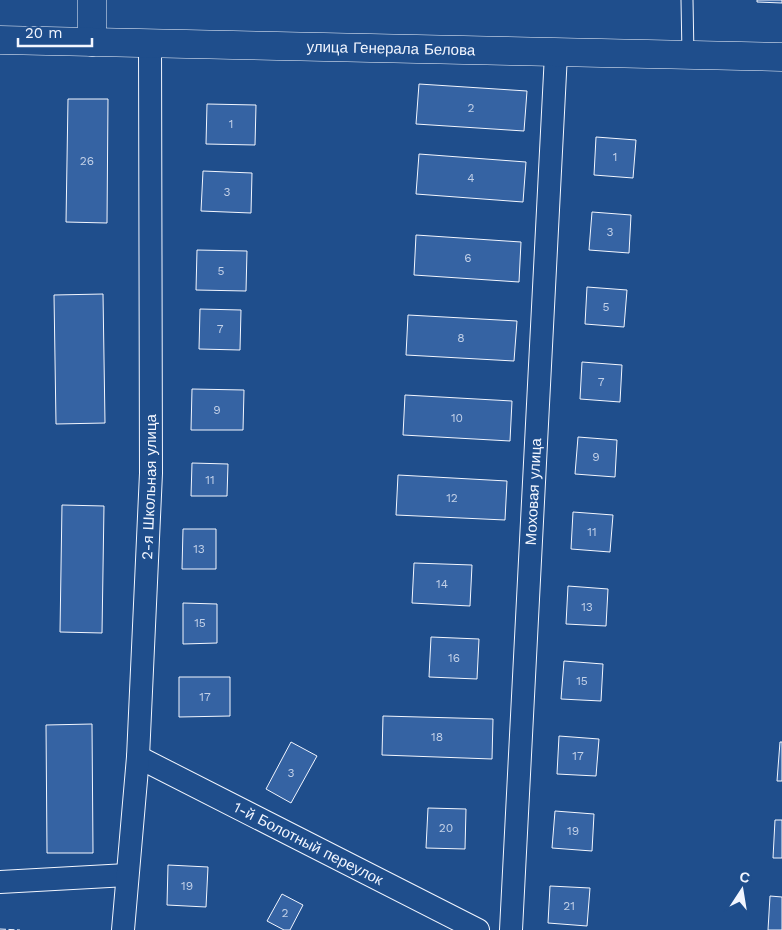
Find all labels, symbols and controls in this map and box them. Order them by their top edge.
scale bar [18,15,91,47]
text: 20 m [25,24,63,42]
street label: улица Генерала Белова [306,38,476,59]
house number: 2 [468,101,475,115]
house number: 1 [229,117,233,131]
house number: 1 [613,150,617,164]
house number: 26 [80,154,94,168]
house number: 4 [467,171,475,185]
house number: 3 [224,185,231,199]
house number: 3 [607,225,614,239]
house number: 6 [464,251,472,265]
house number: 5 [218,264,225,278]
house number: 5 [603,300,610,314]
house number: 7 [217,322,224,336]
house number: 8 [457,331,465,345]
house number: 7 [598,375,605,389]
house number: 9 [213,403,221,417]
house number: 10 [451,411,463,425]
street label: 2-я Школьная улица [138,413,160,560]
street label: Моховая улица [522,437,545,546]
house number: 9 [592,450,600,464]
house number: 11 [205,473,215,487]
house number: 12 [446,491,458,505]
house number: 11 [587,525,597,539]
house number: 13 [193,542,205,556]
house number: 14 [436,577,448,591]
house number: 13 [581,600,593,614]
house number: 15 [194,616,206,630]
house number: 16 [448,651,460,665]
house number: 15 [576,674,588,688]
house number: 17 [199,690,211,704]
house number: 18 [431,730,443,744]
house number: 17 [572,749,584,763]
house number: 3 [288,766,295,780]
street label: 1-й Болотный переулок [230,798,386,889]
house number: 20 [439,821,453,835]
house number: 19 [567,824,579,838]
north arrow [717,865,767,915]
text: С [738,868,751,886]
house number: 19 [181,879,193,893]
house number: 21 [563,899,575,913]
house number: 2 [282,906,289,920]

